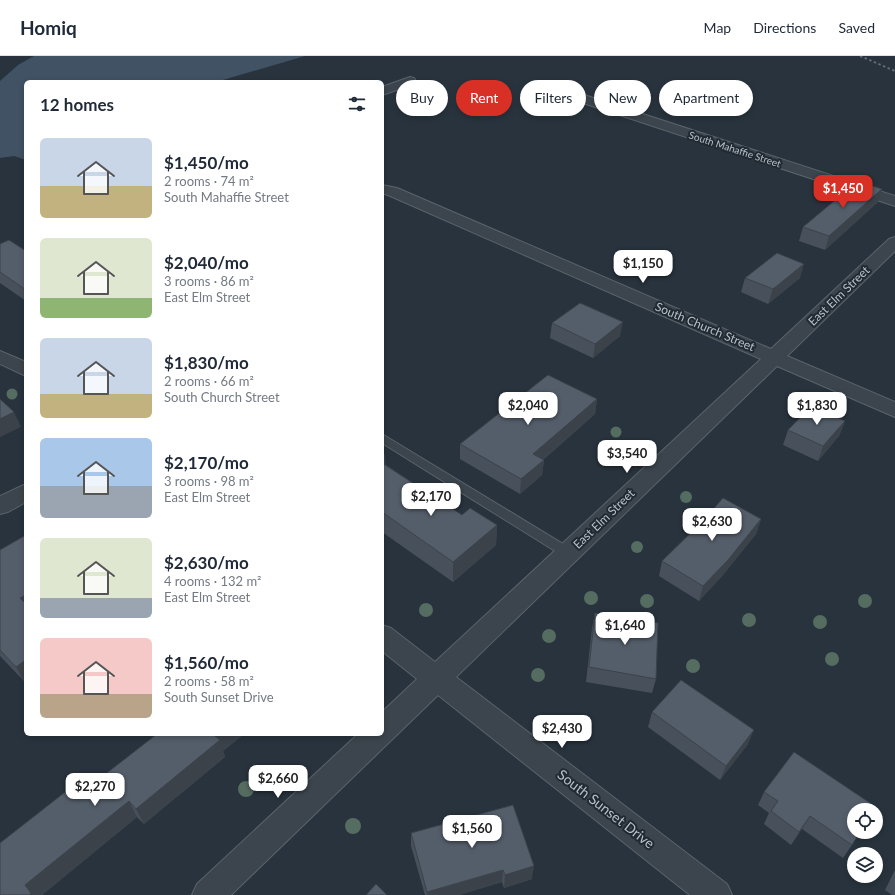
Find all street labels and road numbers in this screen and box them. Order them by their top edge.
street label: South Mahaffie Street [687,128,783,170]
street label: East Elm Street [805,262,873,329]
street label: South Church Street [653,299,758,355]
street label: East Elm Street [570,485,638,552]
street label: South Sunset Drive [555,766,658,852]

